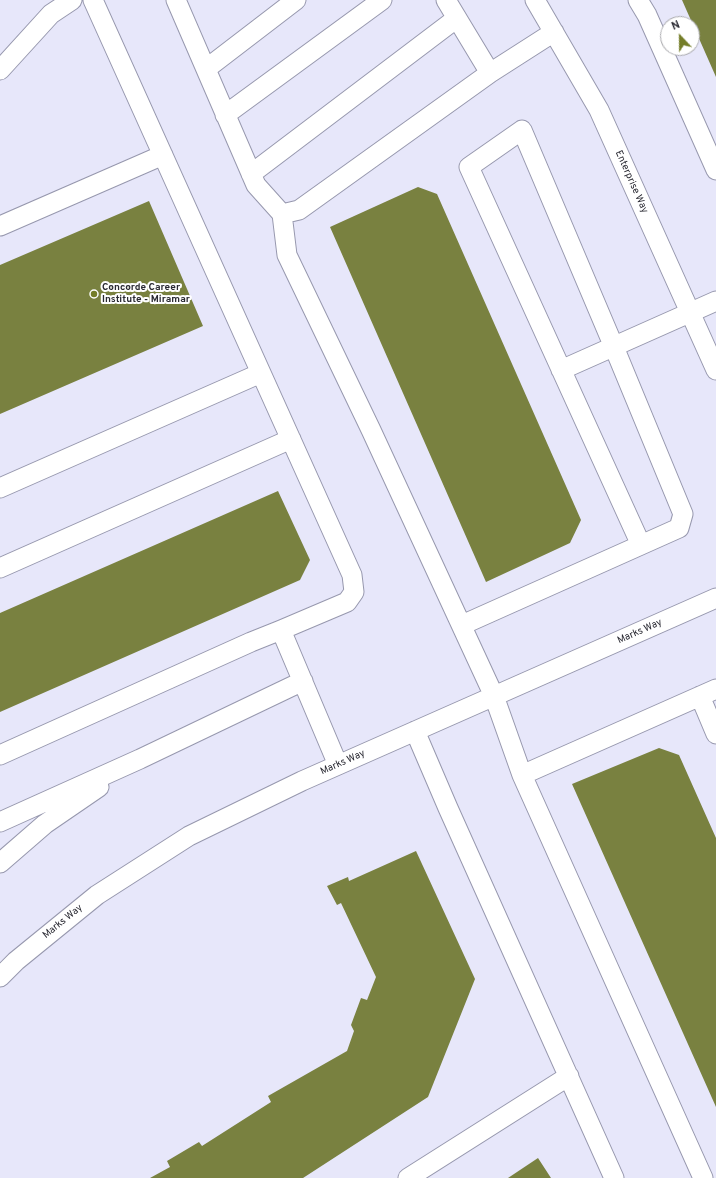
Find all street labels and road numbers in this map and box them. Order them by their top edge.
street label: Enterprise Way [612,149,650,215]
street label: Marks Way [616,617,664,647]
street label: Marks Way [319,748,367,778]
street label: Marks Way [41,902,85,942]

